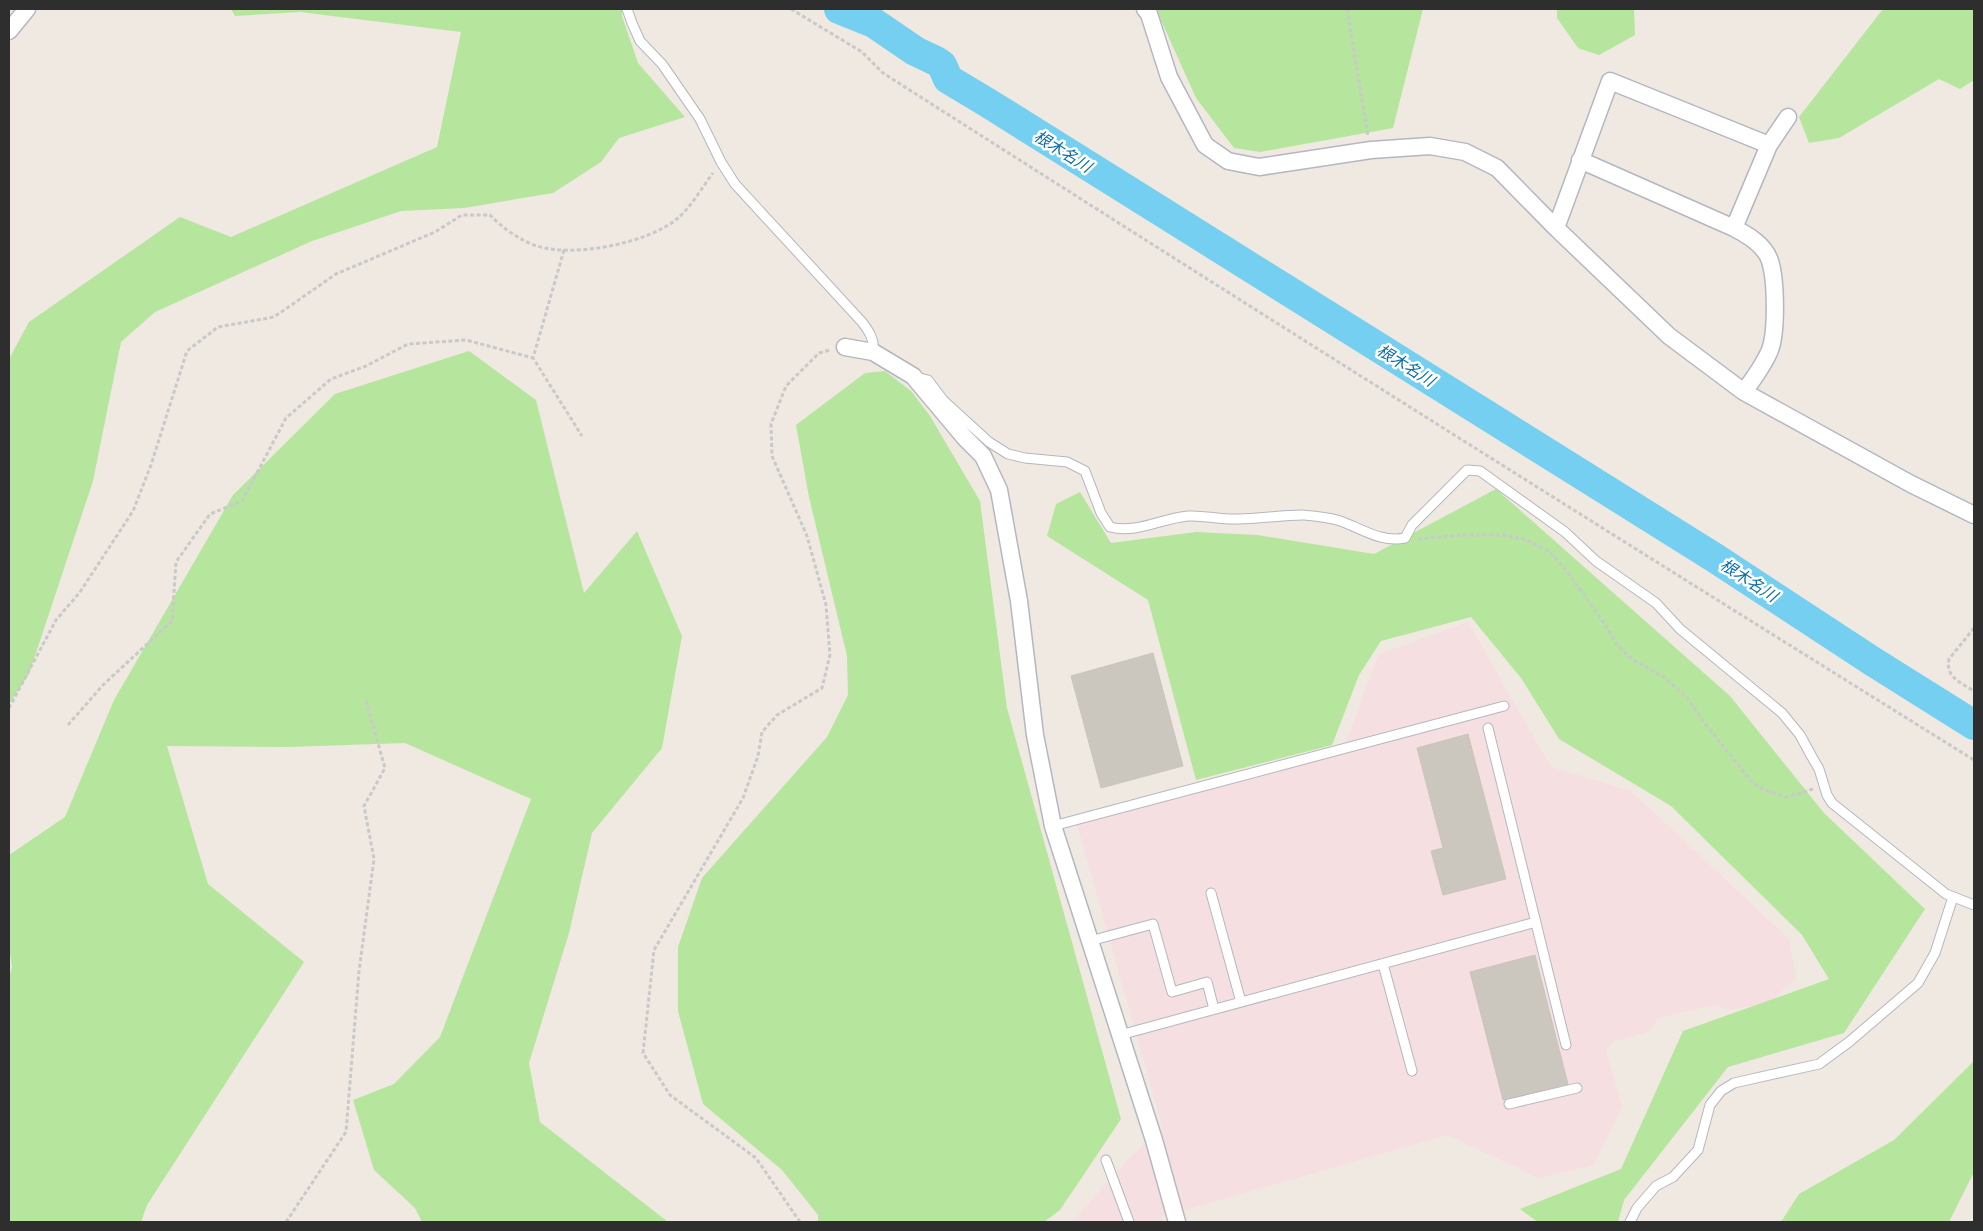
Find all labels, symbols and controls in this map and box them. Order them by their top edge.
water label: 根木名川 [1031,126,1097,177]
water label: 根木名川 [1374,340,1440,391]
water label: 根木名川 [1717,555,1782,606]

